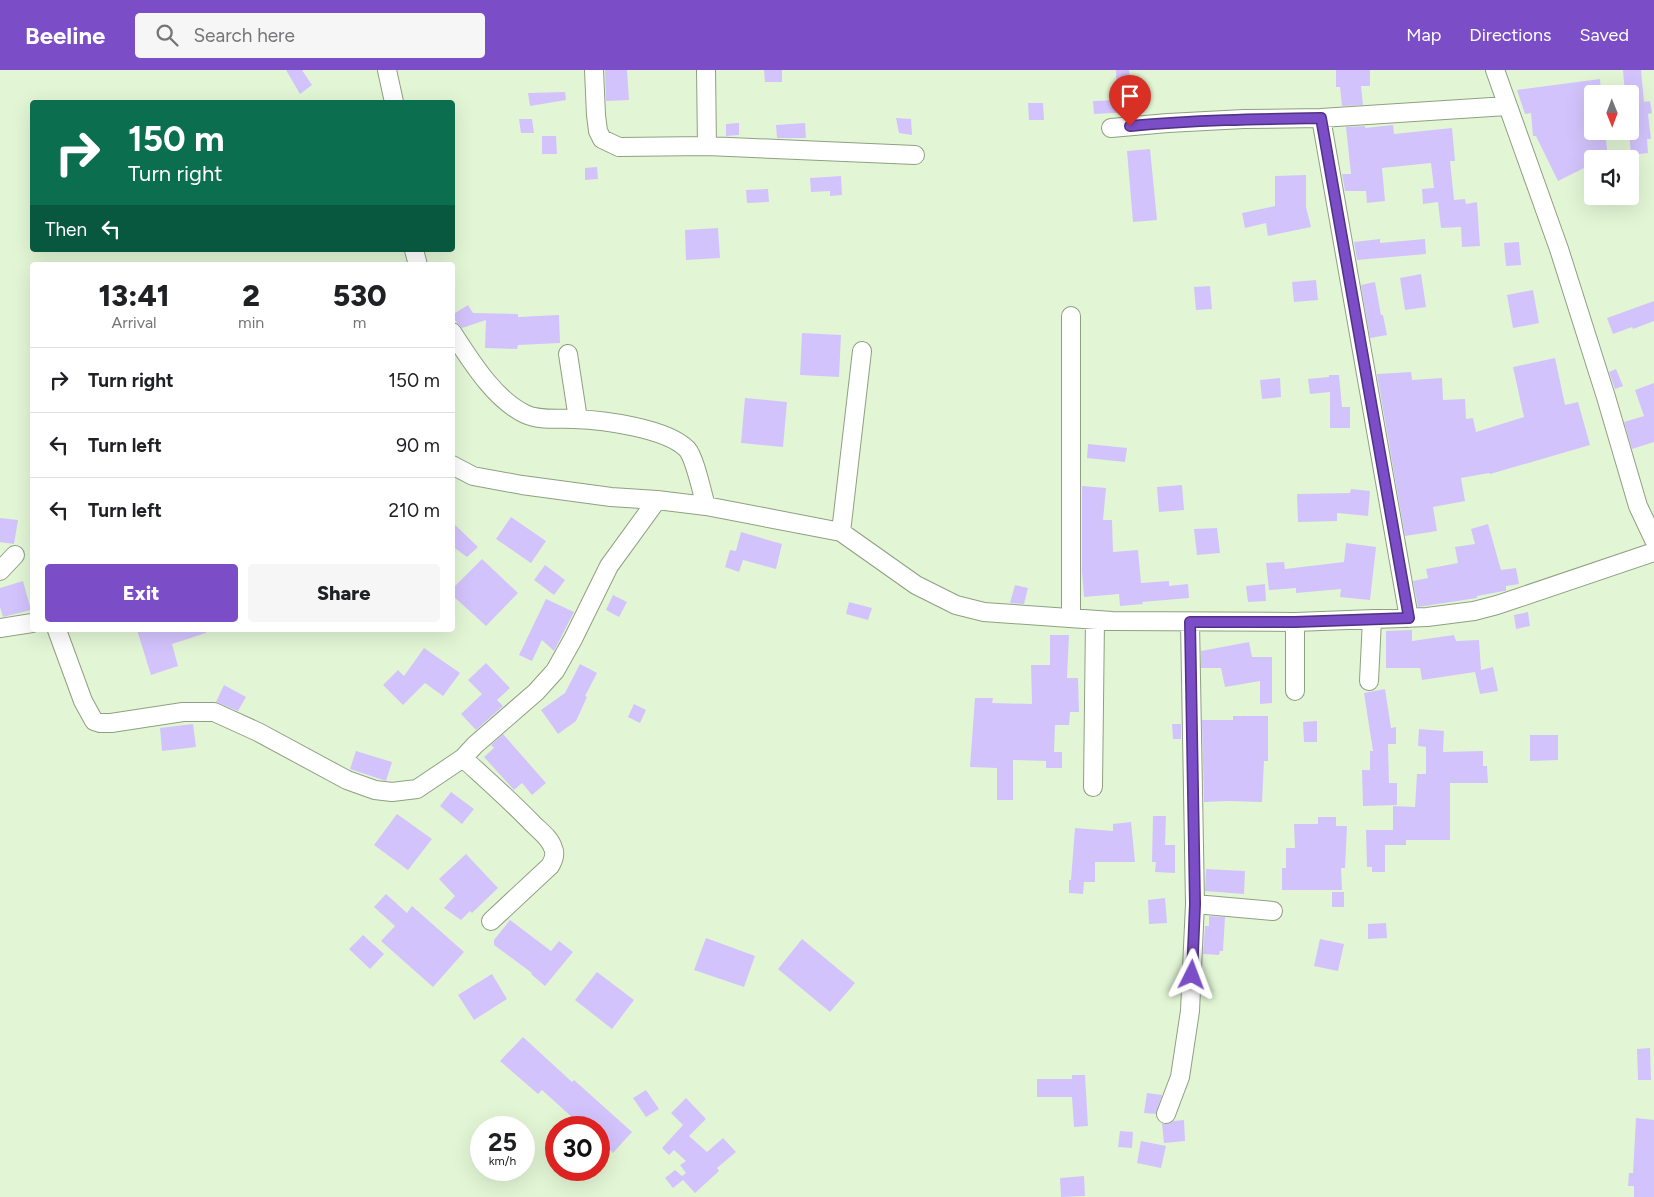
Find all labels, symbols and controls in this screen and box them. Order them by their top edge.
search box [135,13,485,58]
text: Beeline [25,21,105,50]
icon: search [153,21,181,49]
text: Search here [193,24,295,47]
text: Map [1406,24,1441,46]
text: Directions [1469,24,1551,46]
text: Saved [1579,24,1629,46]
pin [1109,75,1151,126]
icon: arrive [1116,82,1144,110]
north arrow [1584,85,1639,140]
map controls [1584,85,1639,205]
text: 150 m [128,118,225,160]
icon: right [45,120,110,185]
button: sound [1584,150,1639,205]
text: Turn right [128,160,223,187]
icon: left [97,215,125,243]
text: Then [45,218,87,241]
text: 13:41 [98,277,170,314]
text: 2 [242,277,260,314]
text: 530 [333,277,387,314]
text: Arrival [111,313,157,332]
text: min [238,313,264,332]
text: m [353,313,366,332]
icon: right [45,366,73,394]
text: Turn right [88,369,174,392]
text: 150 m [388,369,440,392]
icon: left [45,431,73,459]
text: Turn left [88,434,162,457]
text: 90 m [396,434,440,457]
icon: left [45,496,73,524]
text: Turn left [88,499,162,522]
text: 210 m [388,499,440,522]
button: Exit [45,564,238,622]
button: Share [248,564,440,622]
position arrow [1165,948,1217,1000]
speed limit sign: 30 [545,1116,610,1181]
text: 25 [488,1127,517,1157]
text: km/h [489,1154,516,1168]

